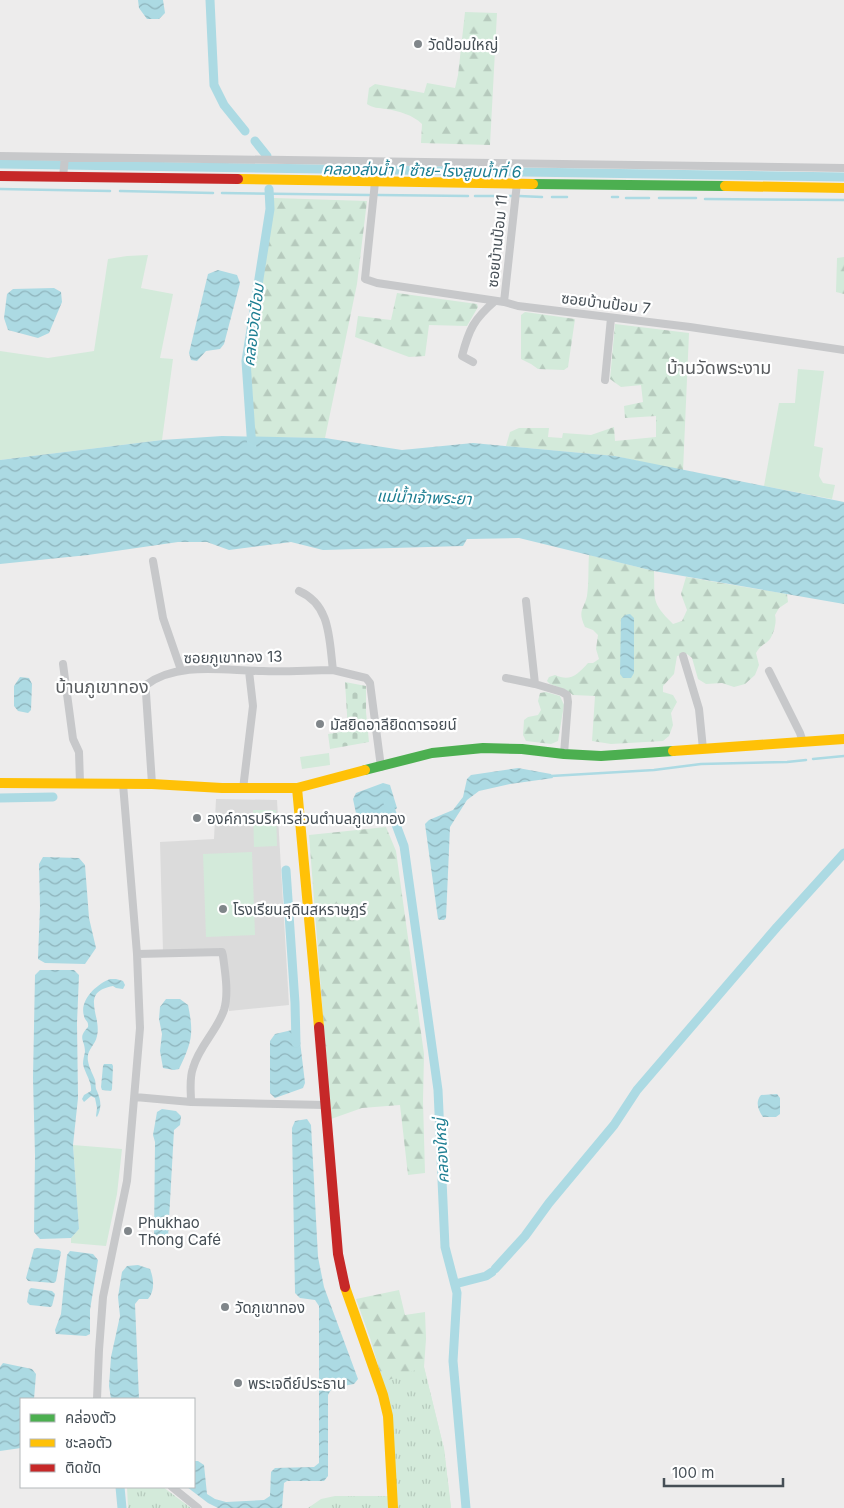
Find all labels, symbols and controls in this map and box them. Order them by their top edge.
place label: วัดป้อมใหญ่ [428,35,498,54]
marker: วัดป้อมใหญ่ [412,38,424,50]
water label: คลองส่งน้ำ 1 ซ้าย-โรงสูบน้ำที่ 6 [322,157,522,183]
street label: ซอยบ้านป้อม 11 [483,193,511,289]
water label: คลองวัดป้อม [238,281,268,367]
street label: ซอยบ้านป้อม 7 [560,288,652,318]
district label: บ้านวัดพระงาม [667,357,771,378]
water label: แม่น้ำเจ้าพระยา [376,484,473,509]
street label: ซอยภูเขาทอง 13 [183,647,283,667]
district label: บ้านภูเขาทอง [55,676,149,699]
place label: มัสยิดอาลียิดดารอยน์ [330,715,457,734]
marker: มัสยิดอาลียิดดารอยน์ [314,718,326,730]
place label: องค์การบริหารส่วนตำบลภูเขาทอง [207,809,406,828]
marker: องค์การบริหารส่วนตำบลภูเขาทอง [191,812,203,824]
place label: โรงเรียนสุดินสหราษฎร์ [233,900,367,919]
marker: โรงเรียนสุดินสหราษฎร์ [217,903,229,915]
water label: คลองใหญ่ [429,1116,453,1184]
place label: Phukhao Thong Café [138,1213,221,1249]
marker: Phukhao Thong Café [122,1225,134,1237]
place label: วัดภูเขาทอง [235,1298,305,1317]
marker: วัดภูเขาทอง [219,1301,231,1313]
place label: พระเจดีย์ประธาน [248,1374,346,1393]
marker: พระเจดีย์ประธาน [232,1377,244,1389]
legend [20,1398,195,1488]
text: คล่องตัว [65,1408,116,1427]
text: ชะลอตัว [65,1433,112,1452]
scale bar [664,1456,783,1488]
text: ติดขัด [65,1458,101,1477]
text: 100 m [672,1463,714,1482]

